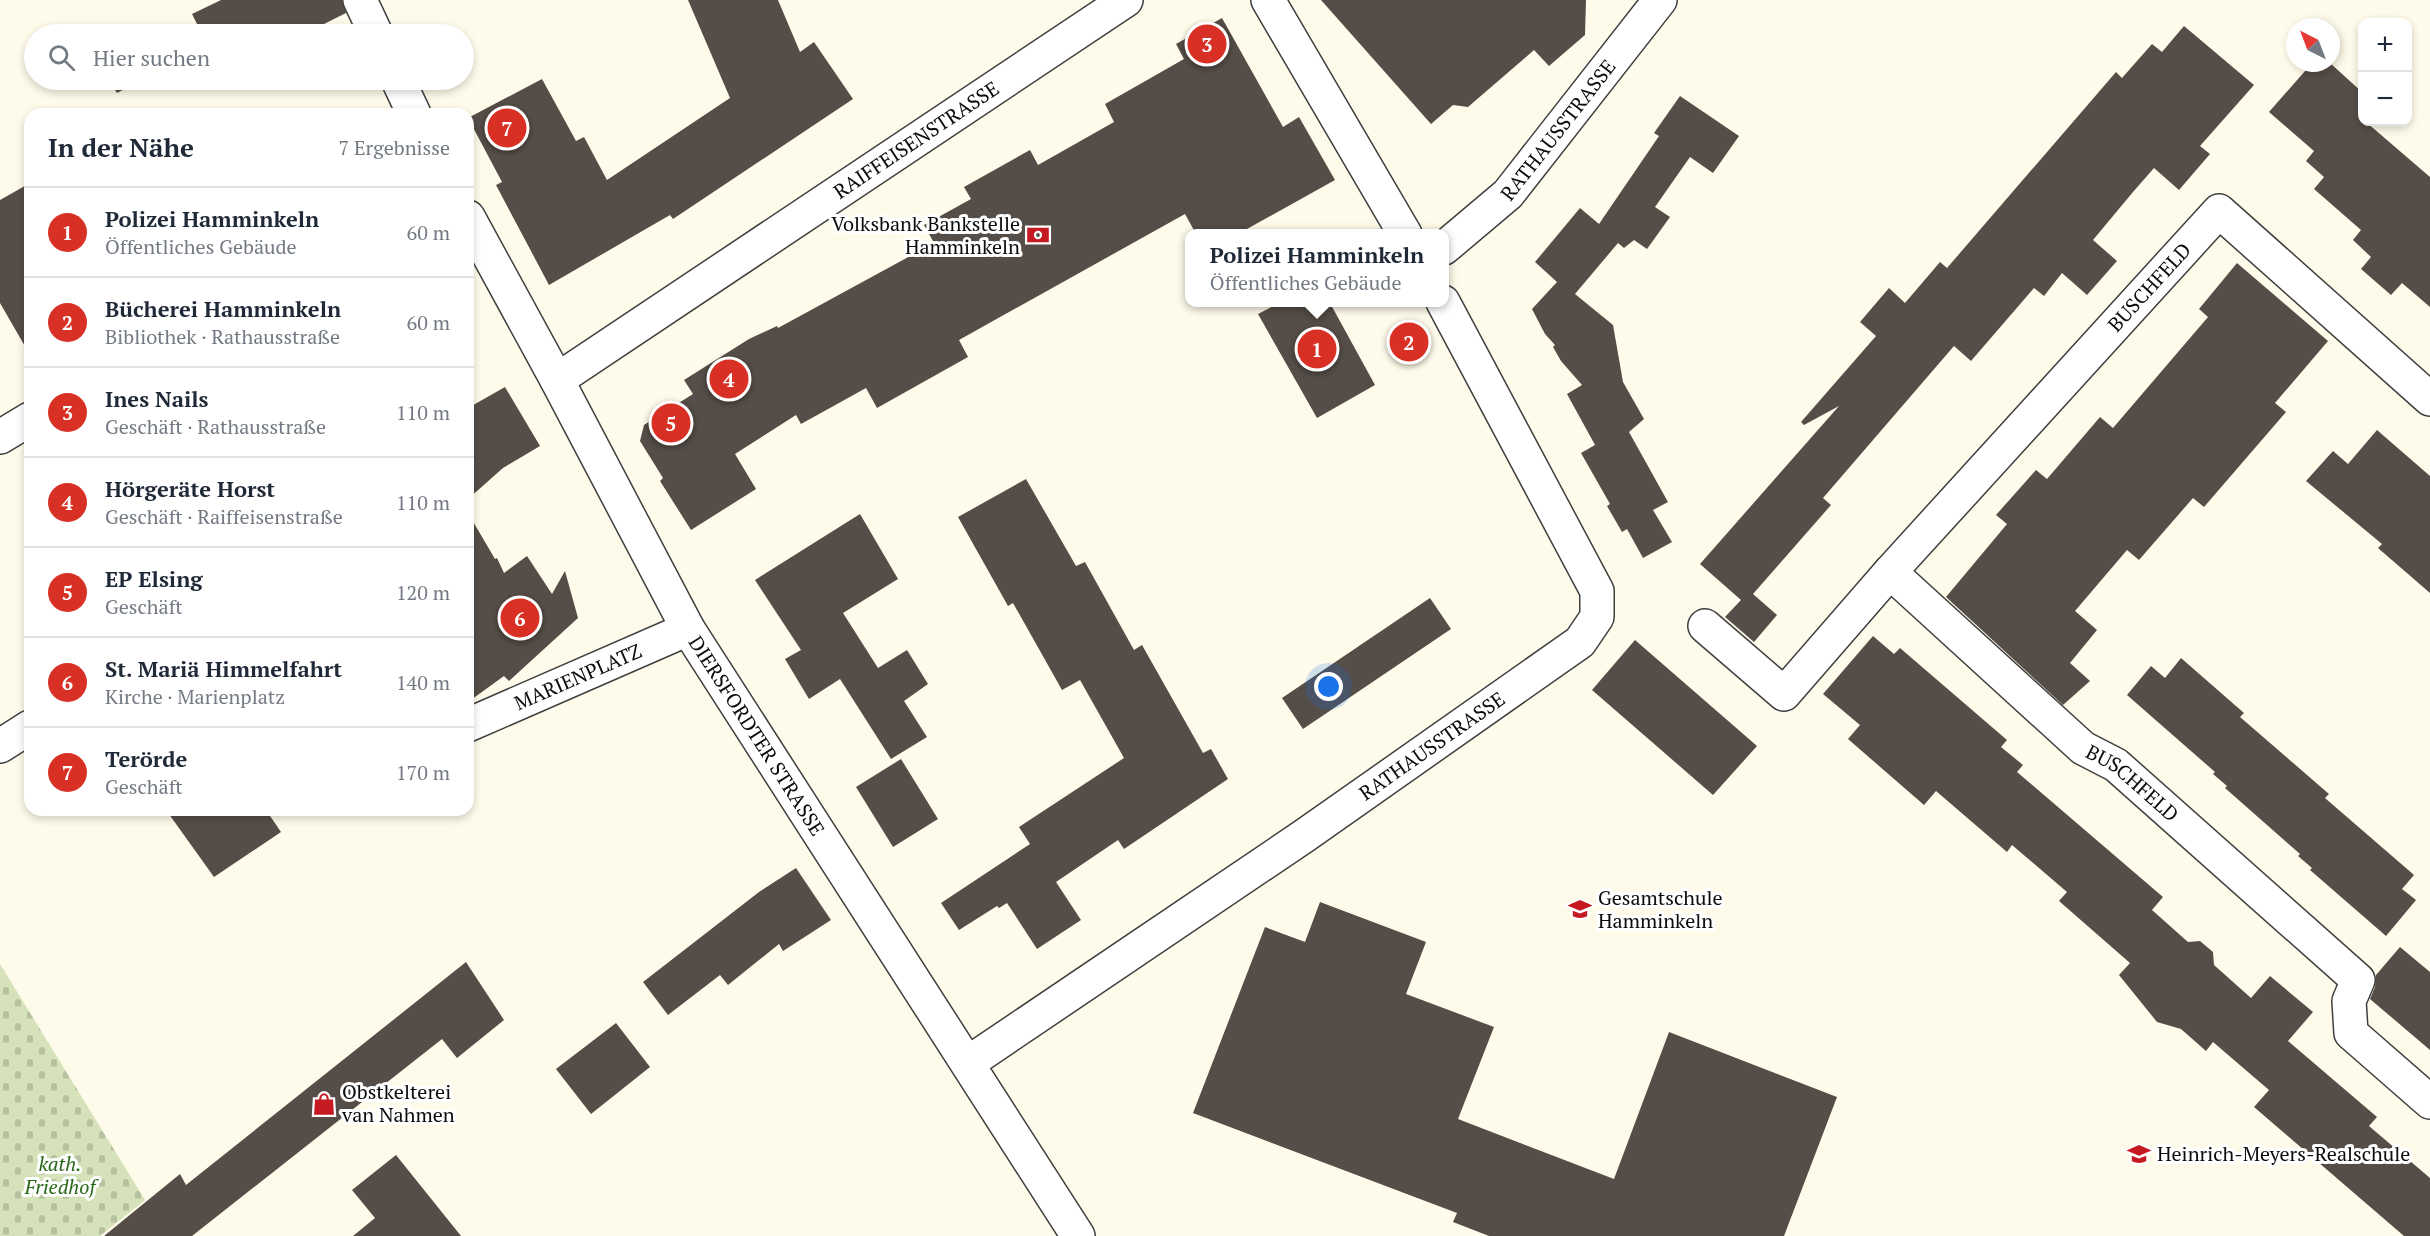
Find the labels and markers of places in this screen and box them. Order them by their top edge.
pin: 3 [1188,22,1226,66]
pin: 7 [488,106,526,150]
place label: Volksbank Bankstelle Hamminkeln [831,210,1020,260]
bank icon: Volksbank Bankstelle Hamminkeln [1025,222,1051,248]
pin: 2 [1390,320,1428,364]
pin: 1 [1298,326,1336,372]
pin: 4 [710,356,748,401]
pin: 5 [652,400,690,446]
pin: 6 [500,596,540,640]
place label: Gesamtschule Hamminkeln [1598,884,1723,934]
school or university icon: Gesamtschule Hamminkeln [1567,896,1593,922]
place label: Obstkelterei van Nahmen [341,1078,455,1128]
shop icon: Obstkelterei van Nahmen [311,1091,337,1117]
place label: Heinrich-Meyers-Realschule [2157,1140,2410,1167]
school or university icon: Heinrich-Meyers-Realschule [2126,1141,2152,1167]

